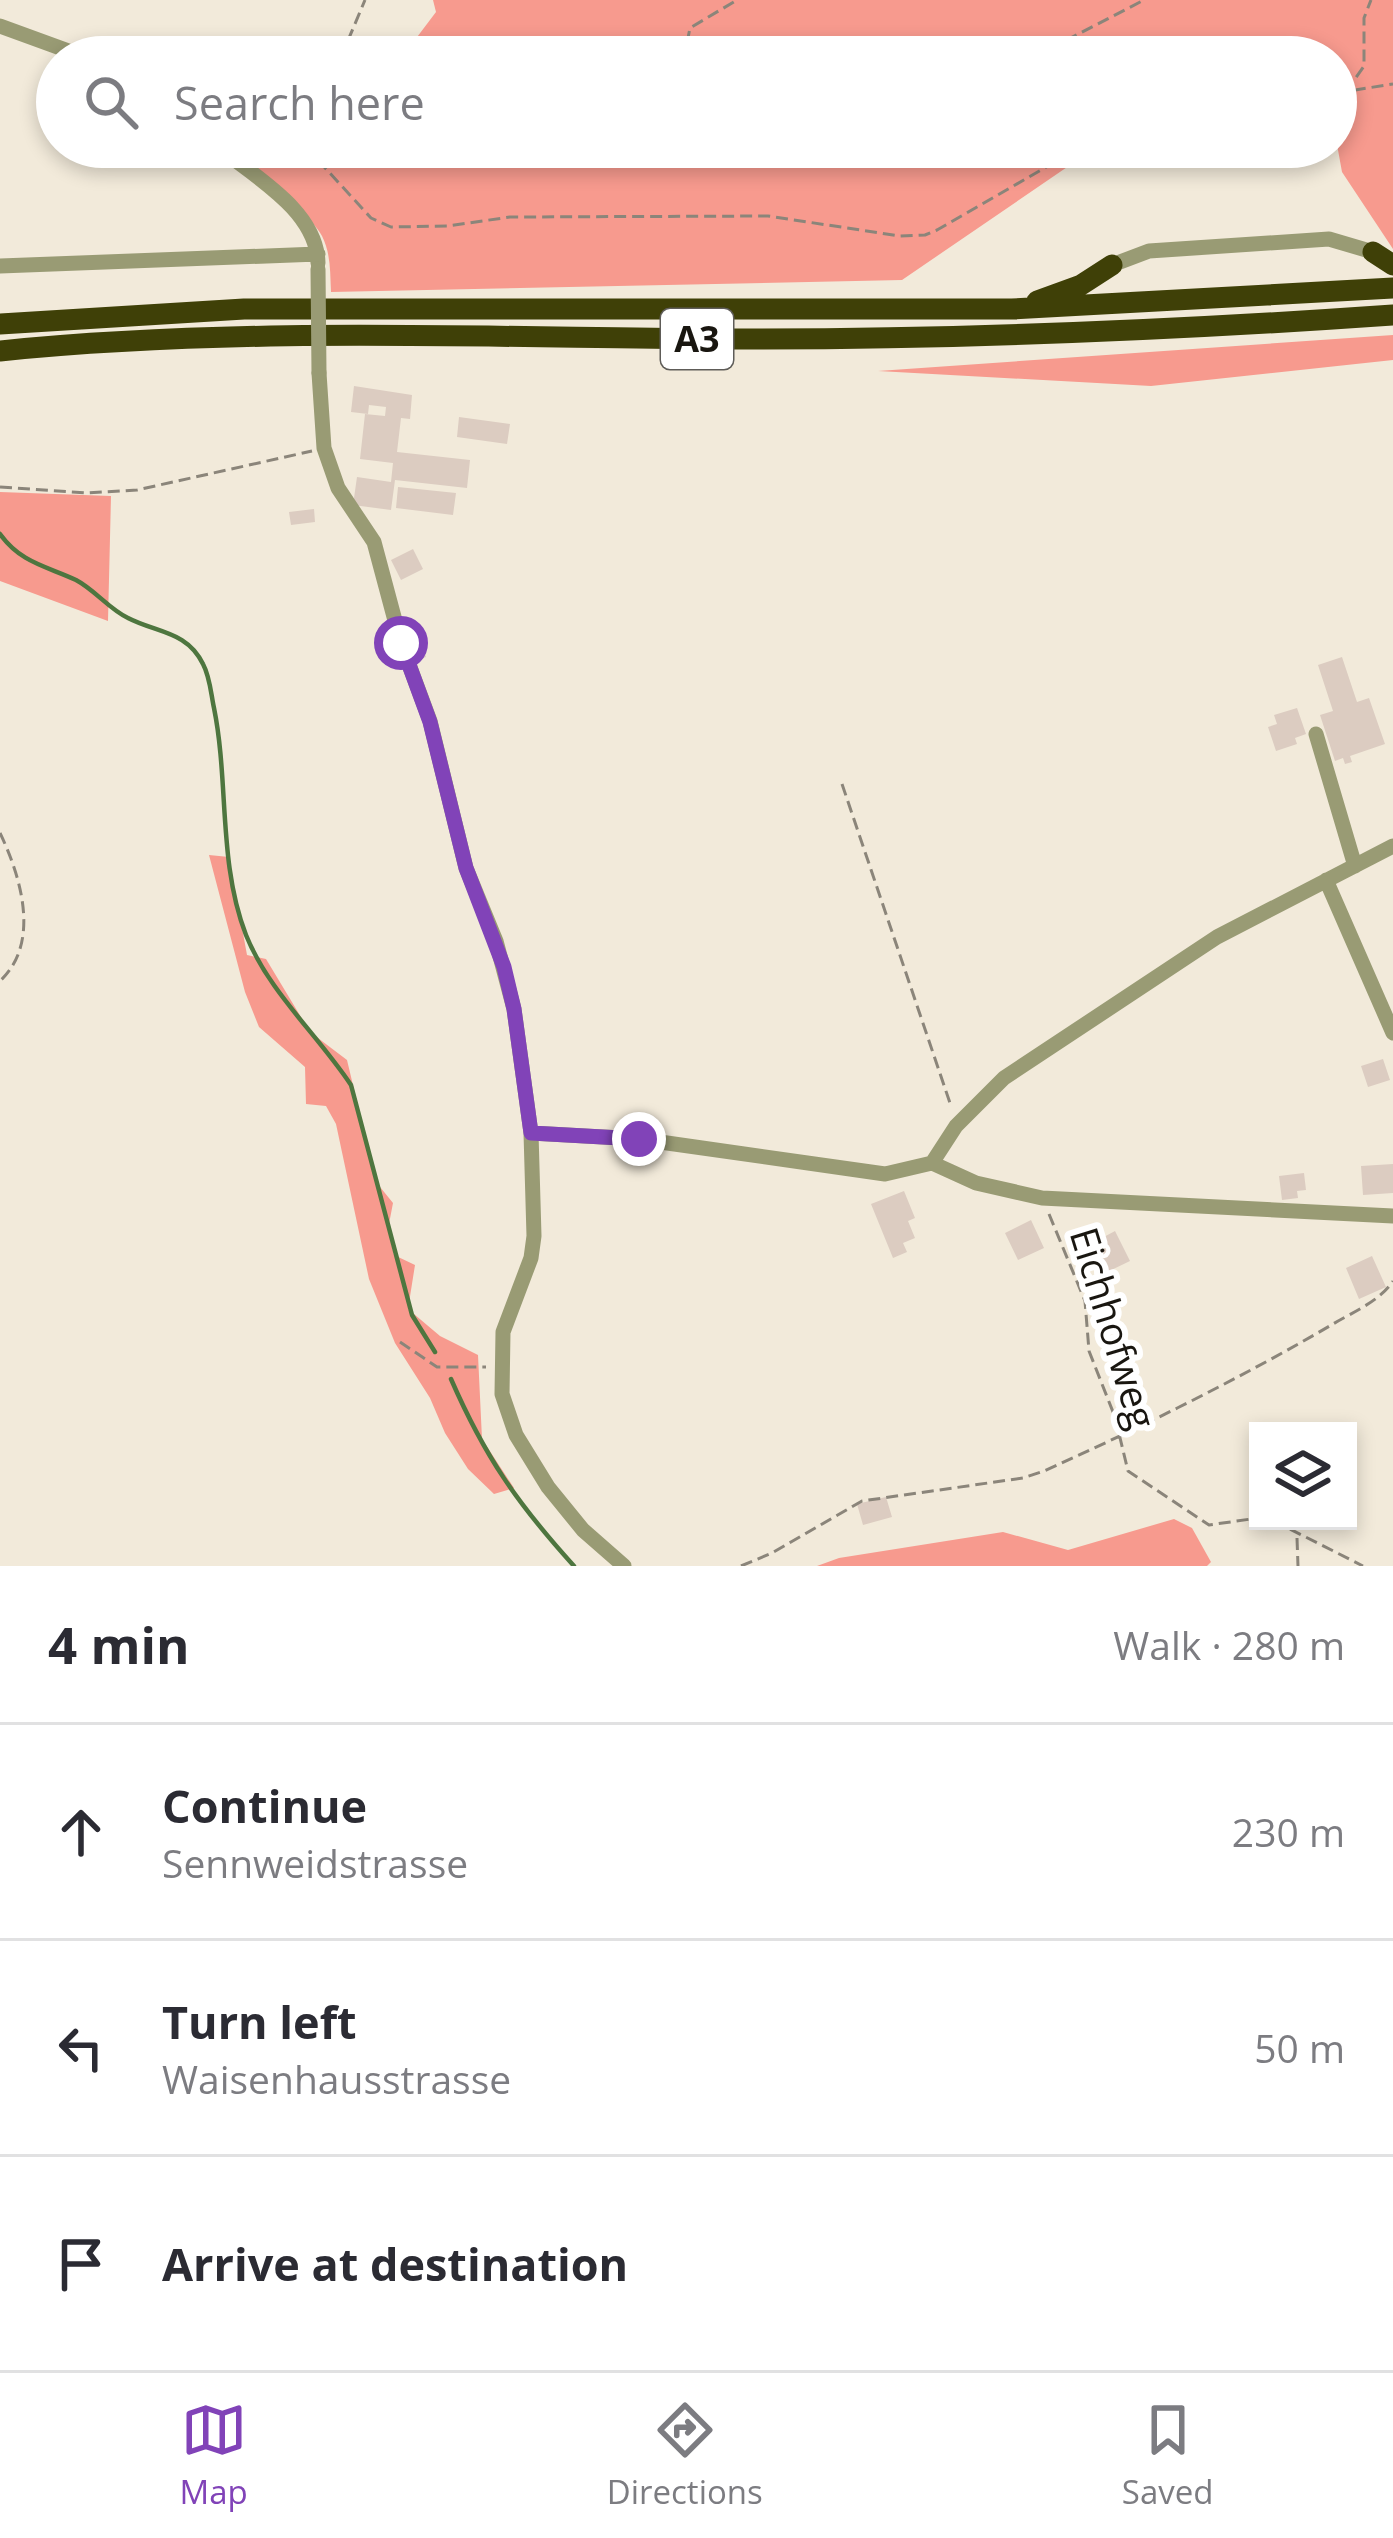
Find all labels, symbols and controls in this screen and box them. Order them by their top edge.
search box [36,36,1357,168]
icon: search [78,69,144,135]
text: Search here [174,72,425,133]
road number: A3 [661,309,733,369]
route start [374,616,428,670]
route end [612,1112,666,1166]
street label: Eichhofweg [1059,1220,1170,1435]
map controls [1249,1422,1357,1530]
button: layers [1249,1422,1357,1530]
text: 4 min [48,1609,190,1679]
text: Walk · 280 m [1113,1618,1345,1671]
text: Continue [162,1775,367,1836]
icon: ahead [48,1799,114,1865]
text: 230 m [1232,1805,1345,1858]
text: Sennweidstrasse [162,1836,468,1889]
text: Turn left [162,1991,357,2052]
icon: left [48,2015,114,2081]
text: 50 m [1254,2021,1345,2074]
text: Waisenhausstrasse [162,2052,511,2105]
icon: arrive [48,2231,114,2297]
text: Arrive at destination [162,2233,628,2294]
tab: Map [180,2397,248,2514]
tab: Directions [607,2397,763,2514]
tab: Saved [1122,2397,1213,2514]

